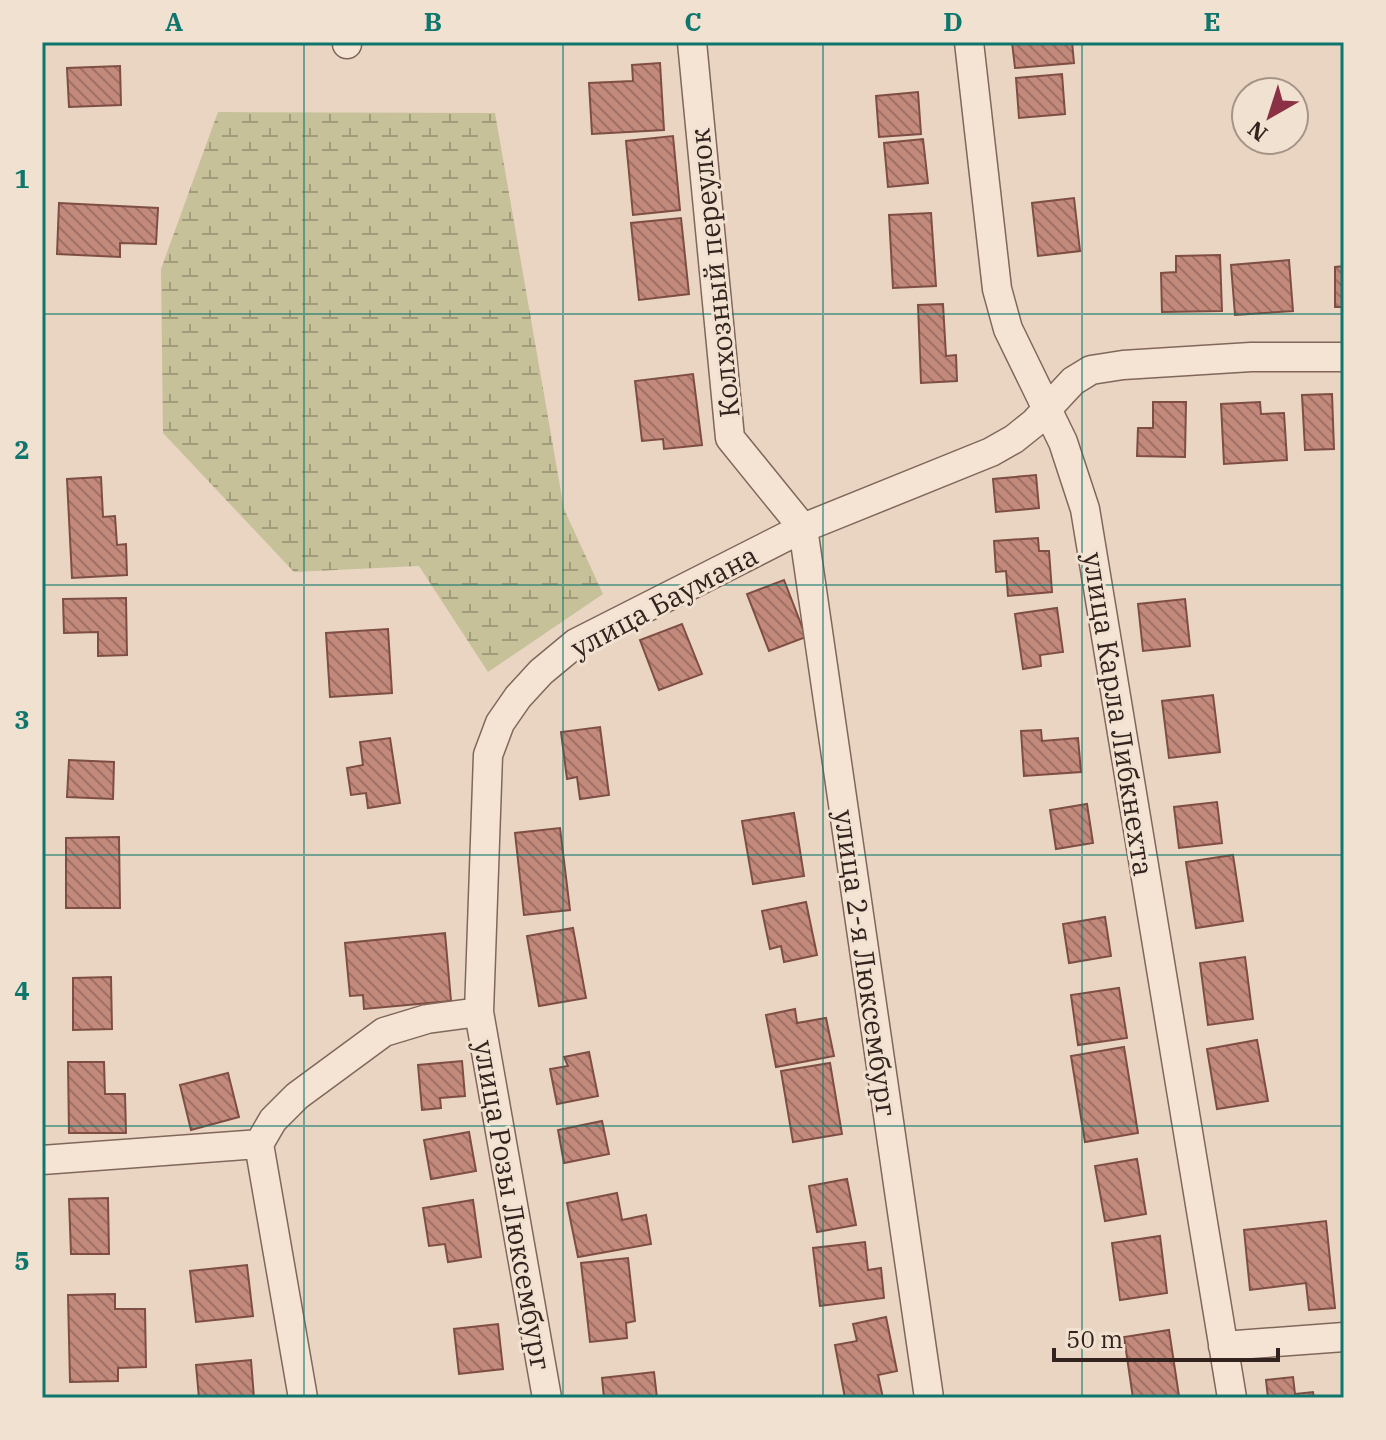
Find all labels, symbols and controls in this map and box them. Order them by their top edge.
text: A [165,4,183,38]
text: B [424,4,442,38]
text: C [684,4,702,38]
text: D [943,4,963,38]
text: E [1203,4,1221,38]
north arrow [1230,76,1310,156]
text: N [1241,115,1273,149]
street label: Колхозный переулок [680,127,748,419]
text: 1 [14,161,30,195]
text: 2 [14,432,30,466]
street label: улица Баумана [564,536,764,666]
street label: улица Карла Либкнехта [1075,549,1163,879]
text: 3 [14,702,30,736]
street label: улица 2-я Люксембург [826,807,906,1119]
text: 4 [14,973,30,1007]
street label: улица Розы Люксембург [466,1037,560,1373]
text: 5 [14,1243,30,1277]
scale bar [1054,1312,1278,1362]
text: 50 m [1066,1323,1123,1355]

